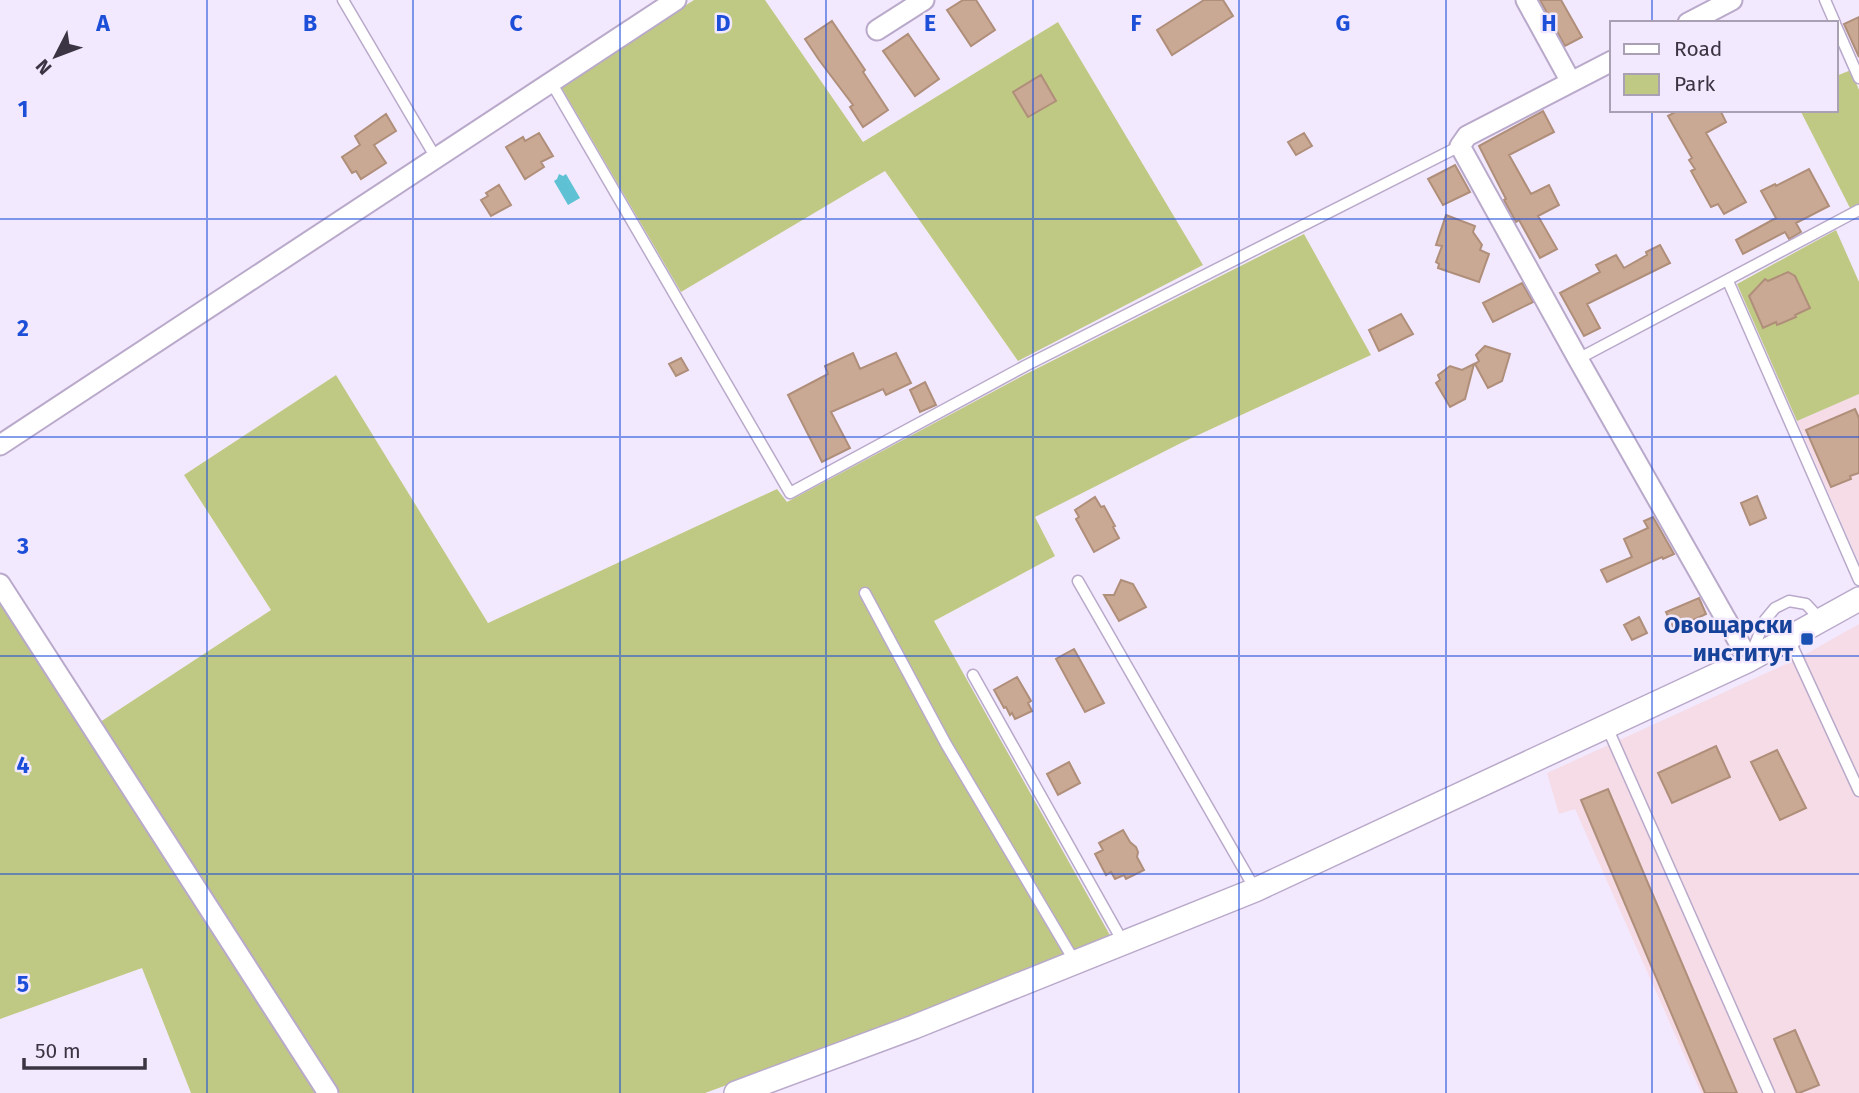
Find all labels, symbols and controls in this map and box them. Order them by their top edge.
text: A [95,9,110,37]
text: B [303,9,317,37]
text: C [509,9,523,37]
text: D [716,9,731,37]
text: E [924,9,936,37]
text: F [1130,9,1142,37]
text: G [1336,9,1350,37]
text: H [1541,9,1557,37]
north arrow [21,21,91,91]
legend [1610,21,1838,112]
text: Road [1674,36,1722,62]
text: N [31,55,57,79]
text: Park [1674,71,1716,97]
text: 1 [18,95,28,123]
text: 2 [17,314,29,342]
text: 3 [16,532,29,560]
place label: Овощарски институт [1664,611,1794,667]
marker: Овощарски институт [1799,631,1815,647]
text: 4 [17,751,30,779]
text: 5 [17,970,29,998]
scale bar [24,1026,145,1070]
text: 50 m [35,1038,81,1064]

